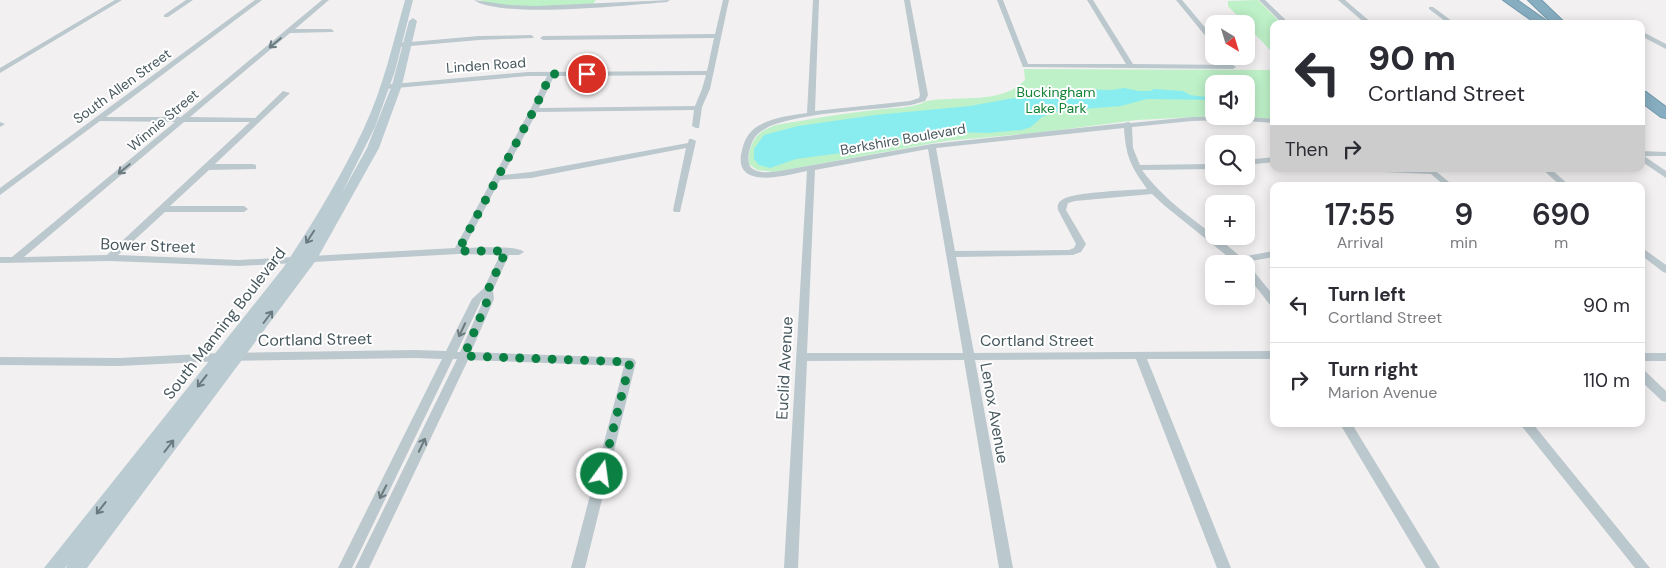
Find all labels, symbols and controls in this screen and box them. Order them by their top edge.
north arrow [1205,15,1255,65]
map controls [1205,15,1255,305]
text: 90 m [1368,35,1456,81]
one-way arrow [269,37,282,48]
icon: left [1285,40,1350,105]
street label: South Allen Street [70,44,174,128]
street label: Linden Road [446,53,526,77]
pin [566,53,608,95]
icon: arrive [573,60,601,88]
button: sound [1205,75,1255,125]
text: Cortland Street [1368,79,1525,108]
park label: Buckingham Lake Park [1017,83,1095,117]
street label: Winnie Street [124,85,202,155]
street label: Berkshire Boulevard [839,119,967,159]
button: search [1205,135,1255,185]
icon: right [1338,135,1366,163]
text: Then [1285,137,1328,162]
one-way arrow [117,163,130,175]
button: + [1205,195,1255,245]
text: 17:55 [1325,195,1395,234]
text: 9 [1454,195,1473,234]
text: 690 [1532,195,1590,234]
one-way arrow [305,230,315,244]
text: Arrival [1337,232,1383,253]
text: min [1450,232,1477,253]
text: m [1554,232,1568,253]
street label: Bower Street [100,233,196,258]
street label: South Manning Boulevard [158,243,290,404]
button: − [1205,255,1255,305]
text: Turn left [1328,282,1406,307]
icon: left [1285,291,1313,319]
text: 90 m [1583,293,1630,318]
text: Cortland Street [1328,307,1442,328]
one-way arrow [262,311,273,324]
street label: Euclid Avenue [771,316,798,420]
one-way arrow [457,322,466,337]
street label: Cortland Street [258,328,372,351]
street label: Cortland Street [980,330,1094,351]
text: Turn right [1328,357,1418,382]
street label: Lenox Avenue [975,361,1014,465]
icon: right [1285,366,1313,394]
text: 110 m [1583,368,1630,393]
one-way arrow [196,374,207,387]
text: Marion Avenue [1328,382,1437,403]
one-way arrow [417,438,427,453]
one-way arrow [164,439,174,453]
position arrow [575,447,627,499]
one-way arrow [378,484,387,499]
one-way arrow [95,501,106,514]

